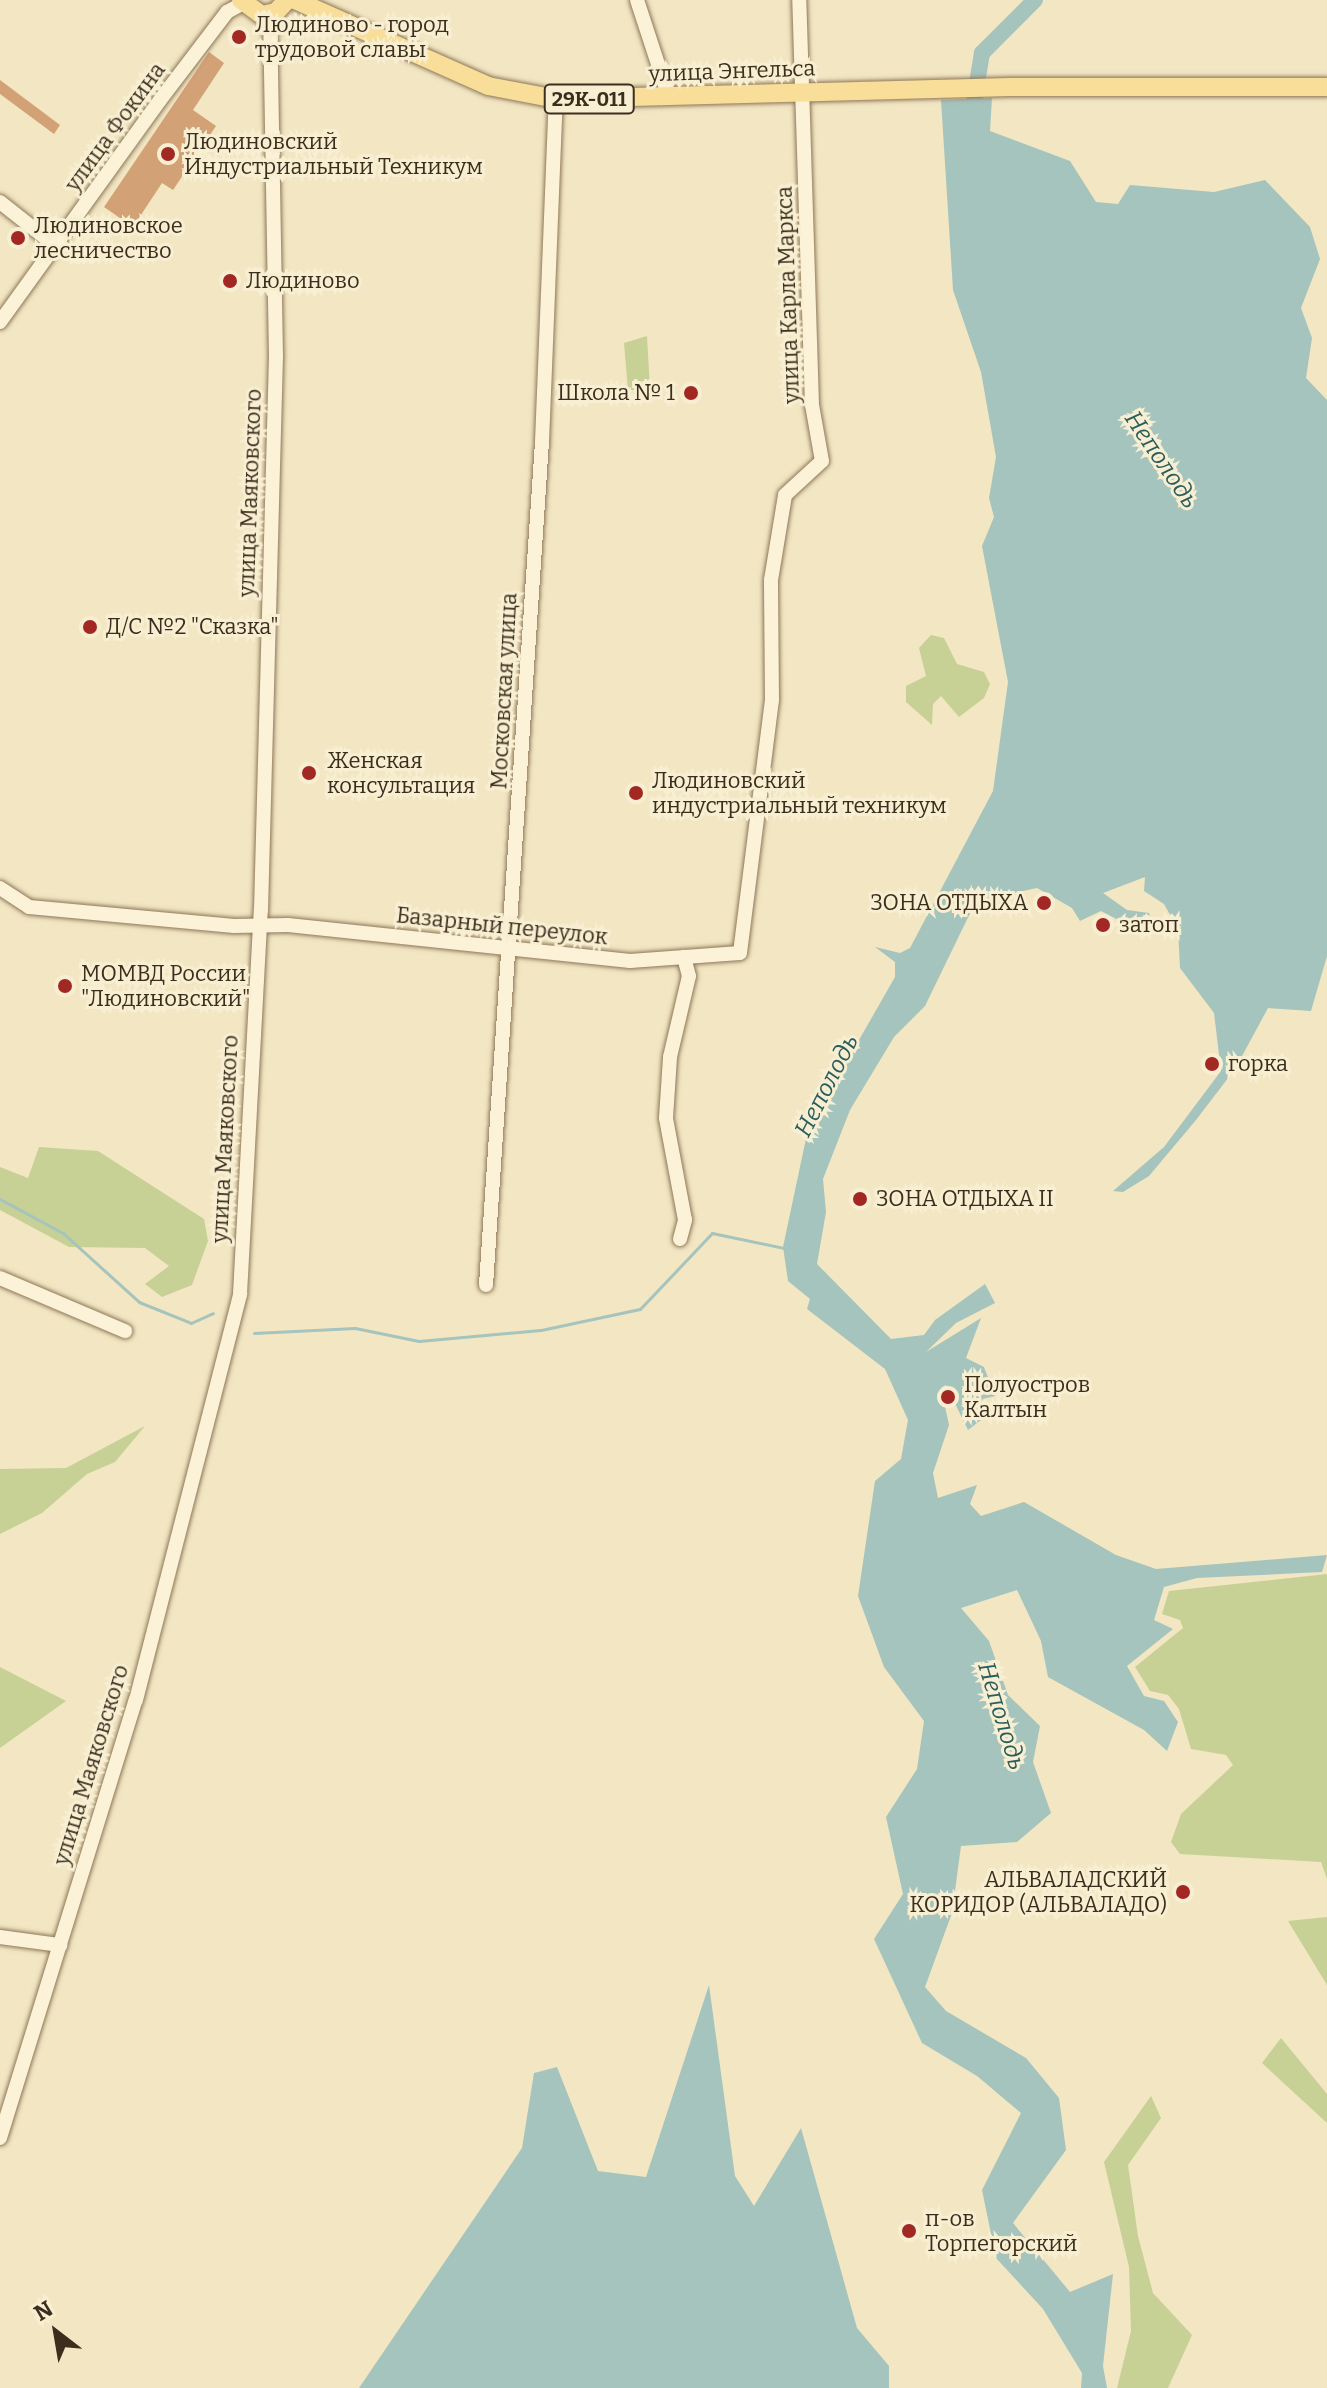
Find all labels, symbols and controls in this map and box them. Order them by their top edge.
place label: Людиново - город трудовой славы [255,11,449,62]
marker: Людиново - город трудовой славы [230,28,248,46]
street label: улица Энгельса [648,55,816,87]
street label: улица Фокина [59,57,171,197]
road number: 29К-011 [543,83,635,115]
place label: Людиновский Индустриальный Техникум [184,128,483,180]
marker: Людиновский Индустриальный Техникум [159,145,177,163]
street label: улица Карла Маркса [771,186,805,404]
place label: Людиновское лесничество [34,212,183,264]
marker: Людиновское лесничество [9,229,27,247]
place label: Людиново [246,268,360,294]
marker: Людиново [221,272,239,290]
place label: Школа № 1 [557,380,675,406]
marker: Школа № 1 [682,384,700,402]
street label: улица Маяковского [233,388,267,598]
water label: Неполодь [1118,406,1204,514]
street label: Московская улица [486,592,522,790]
place label: Д/С №2 "Сказка" [106,614,279,640]
marker: Д/С №2 "Сказка" [81,618,99,636]
place label: Женская консультация [327,747,475,798]
marker: Женская консультация [298,762,320,784]
place label: Людиновский индустриальный техникум [652,767,946,818]
marker: Людиновский индустриальный техникум [627,784,645,802]
place label: ЗОНА ОТДЫХА [870,890,1028,916]
marker: ЗОНА ОТДЫХА [1035,894,1053,912]
street label: Базарный переулок [395,902,609,950]
place label: затоп [1119,912,1179,938]
marker: затоп [1094,916,1112,934]
place label: МОМВД России "Людиновский" [81,960,251,1012]
marker: МОМВД России "Людиновский" [56,977,74,995]
water label: Неполодь [789,1030,865,1142]
street label: улица Маяковского [206,1034,244,1244]
place label: горка [1228,1051,1288,1077]
marker: горка [1203,1055,1221,1073]
place label: ЗОНА ОТДЫХА II [876,1186,1054,1212]
marker: ЗОНА ОТДЫХА II [851,1190,869,1208]
place label: Полуостров Калтын [964,1371,1090,1422]
marker: Полуостров Калтын [939,1388,957,1406]
water label: Неполодь [971,1659,1031,1773]
street label: улица Маяковского [48,1662,134,1868]
place label: АЛЬВАЛАДСКИЙ КОРИДОР (АЛЬВАЛАДО) [909,1866,1167,1918]
marker: АЛЬВАЛАДСКИЙ КОРИДОР (АЛЬВАЛАДО) [1174,1883,1192,1901]
place label: п-ов Торпегорский [925,2205,1077,2256]
marker: п-ов Торпегорский [900,2222,918,2240]
north arrow [16,2292,96,2372]
text: N [29,2295,58,2327]

